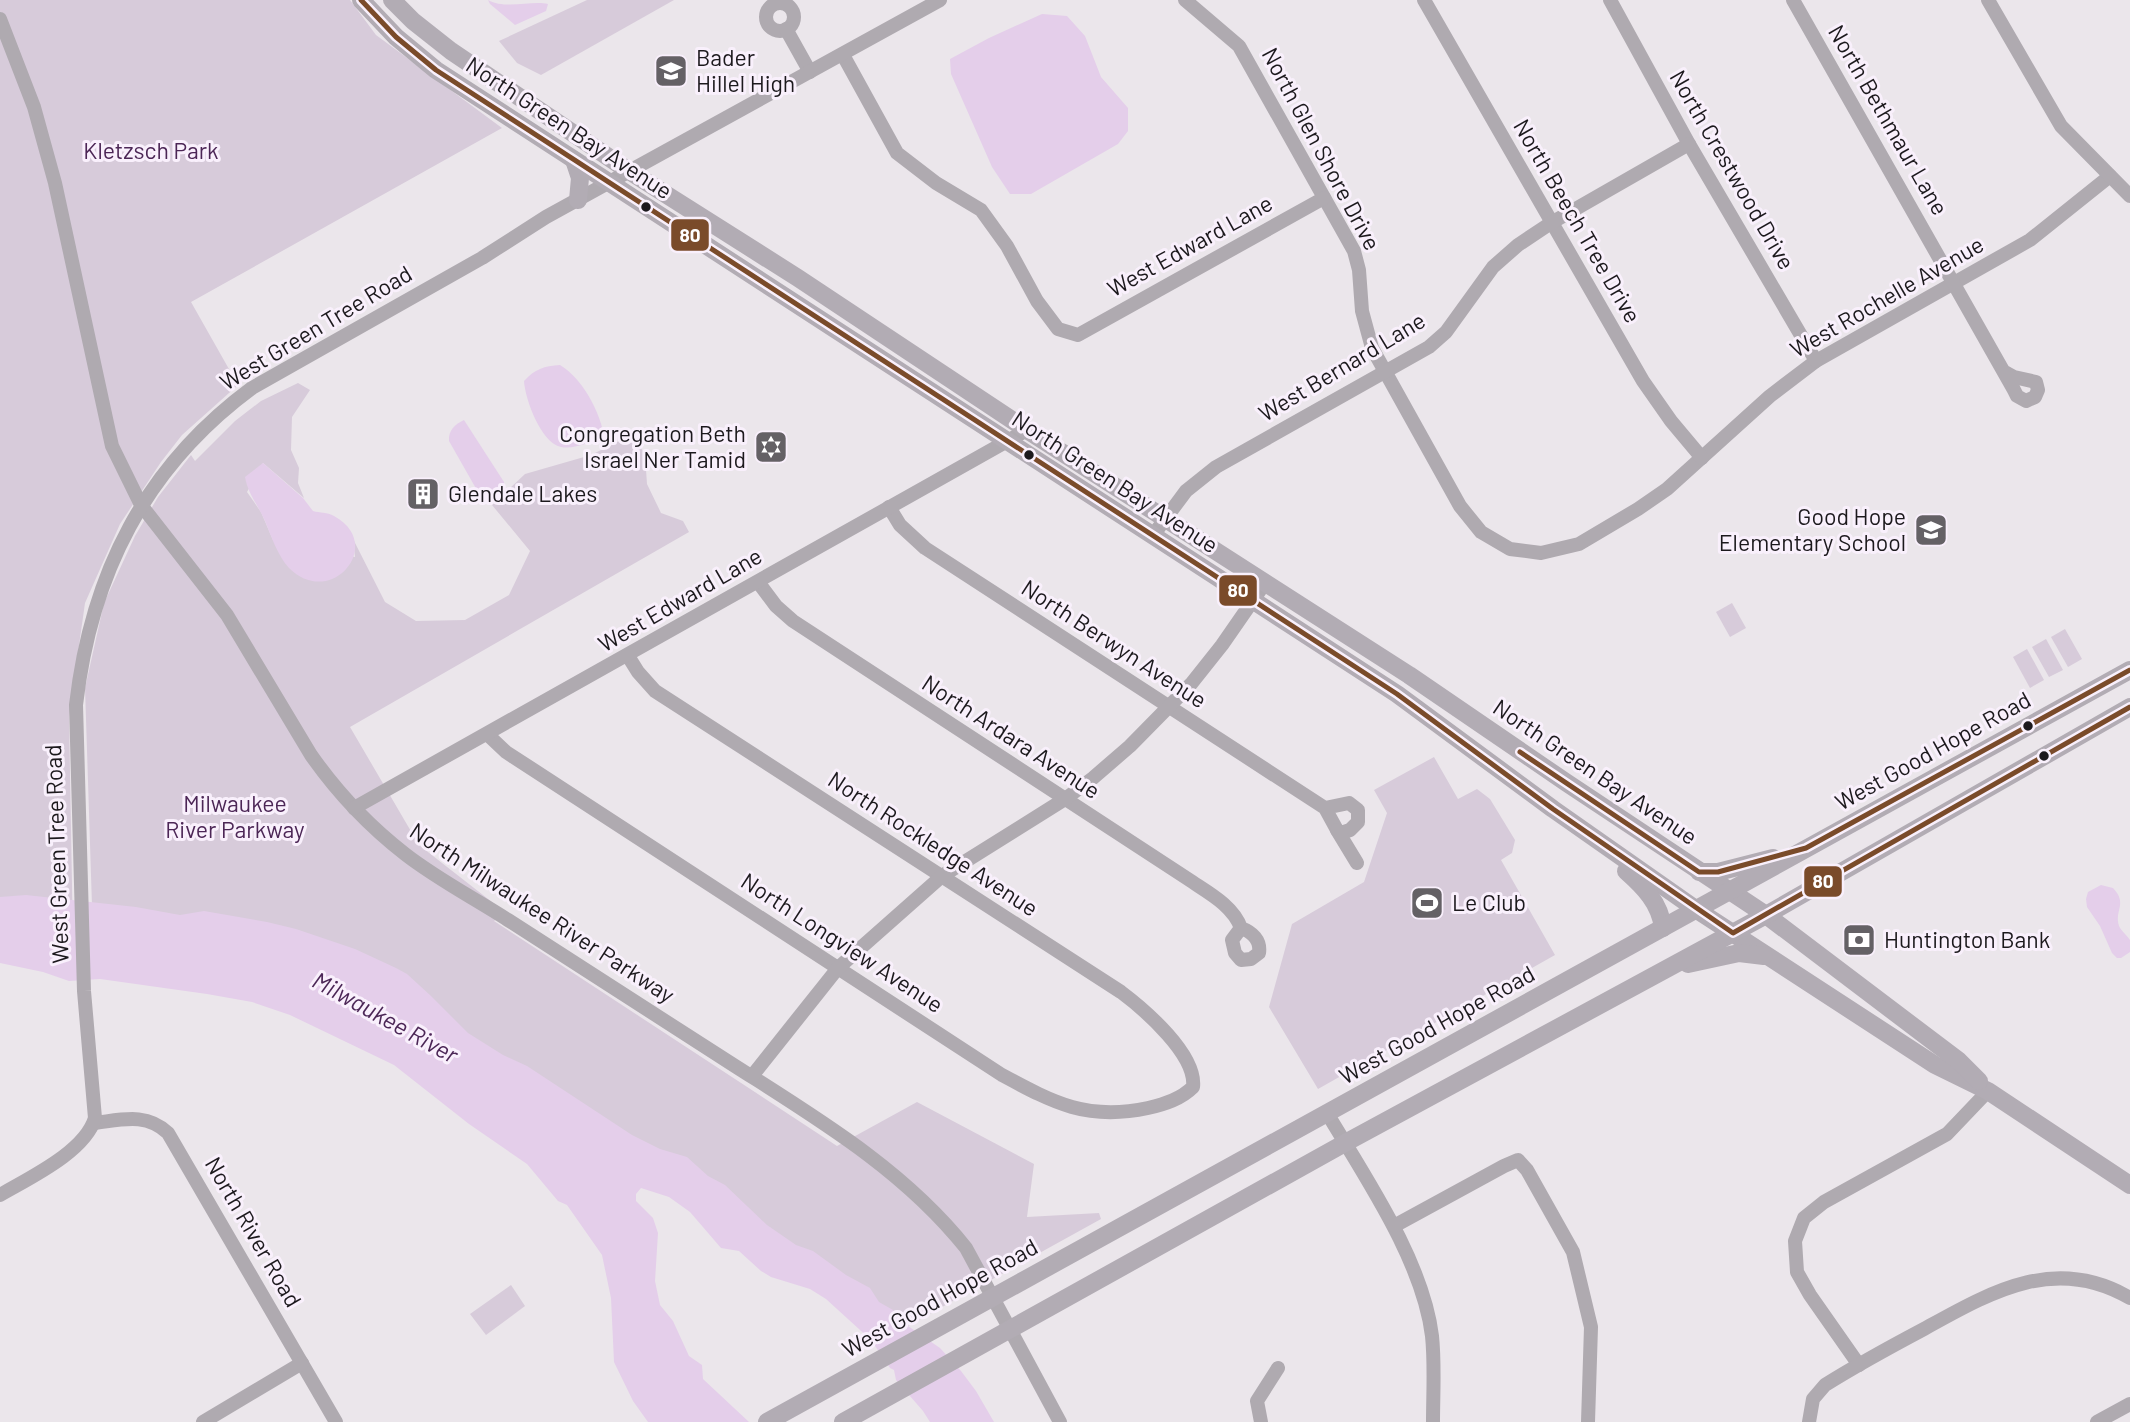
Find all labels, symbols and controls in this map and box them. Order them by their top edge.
street label: North Bethmaur Lane [1823,19,1955,220]
street label: North Glen Shore Drive [1257,42,1387,255]
place label: Bader Hillel High [696,43,795,97]
street label: North Green Bay Avenue [461,50,678,204]
school or university icon: Bader Hillel High [652,52,690,90]
street label: North Crestwood Drive [1664,65,1801,274]
street label: North Beech Tree Drive [1508,114,1648,327]
park label: Kletzsch Park [83,136,219,164]
street label: West Edward Lane [1102,188,1277,302]
unlabelled marker [639,200,653,214]
line badge: 80 [670,218,710,252]
text: 80 [679,223,701,246]
street label: West Rochelle Avenue [1785,229,1988,363]
street label: West Green Tree Road [214,259,417,396]
street label: West Bernard Lane [1253,305,1430,427]
street label: North Green Bay Avenue [1007,404,1224,558]
place label: Congregation Beth Israel Ner Tamid [559,419,746,473]
synagogue icon: Congregation Beth Israel Ner Tamid [752,428,790,466]
unlabelled marker [1022,448,1036,462]
building icon: Glendale Lakes [404,475,442,513]
place label: Glendale Lakes [448,479,597,507]
place label: Good Hope Elementary School [1719,502,1906,556]
school or university icon: Good Hope Elementary School [1912,511,1950,549]
street label: West Edward Lane [593,541,766,657]
street label: North Berwyn Avenue [1017,573,1212,713]
line badge: 80 [1218,574,1258,607]
text: 80 [1227,578,1249,601]
street label: North Ardara Avenue [917,668,1106,804]
street label: West Good Hope Road [1830,685,2035,816]
street label: North Green Bay Avenue [1488,692,1703,850]
unlabelled marker [2021,719,2035,733]
street label: West Green Tree Road [38,744,74,964]
unlabelled marker [2037,749,2051,763]
street label: North Rockledge Avenue [823,765,1044,921]
park label: Milwaukee River Parkway [165,789,305,843]
street label: North Milwaukee River Parkway [405,816,680,1008]
line badge: 80 [1803,865,1843,898]
street label: North Longview Avenue [736,866,949,1018]
text: 80 [1812,869,1834,892]
sports icon: Le Club [1408,884,1446,922]
place label: Le Club [1452,888,1526,916]
bank icon: Huntington Bank [1840,921,1878,959]
place label: Huntington Bank [1884,925,2050,953]
street label: West Good Hope Road [1334,959,1539,1090]
water label: Milwaukee River [308,965,465,1069]
street label: North River Road [200,1151,308,1312]
street label: West Good Hope Road [837,1232,1042,1363]

